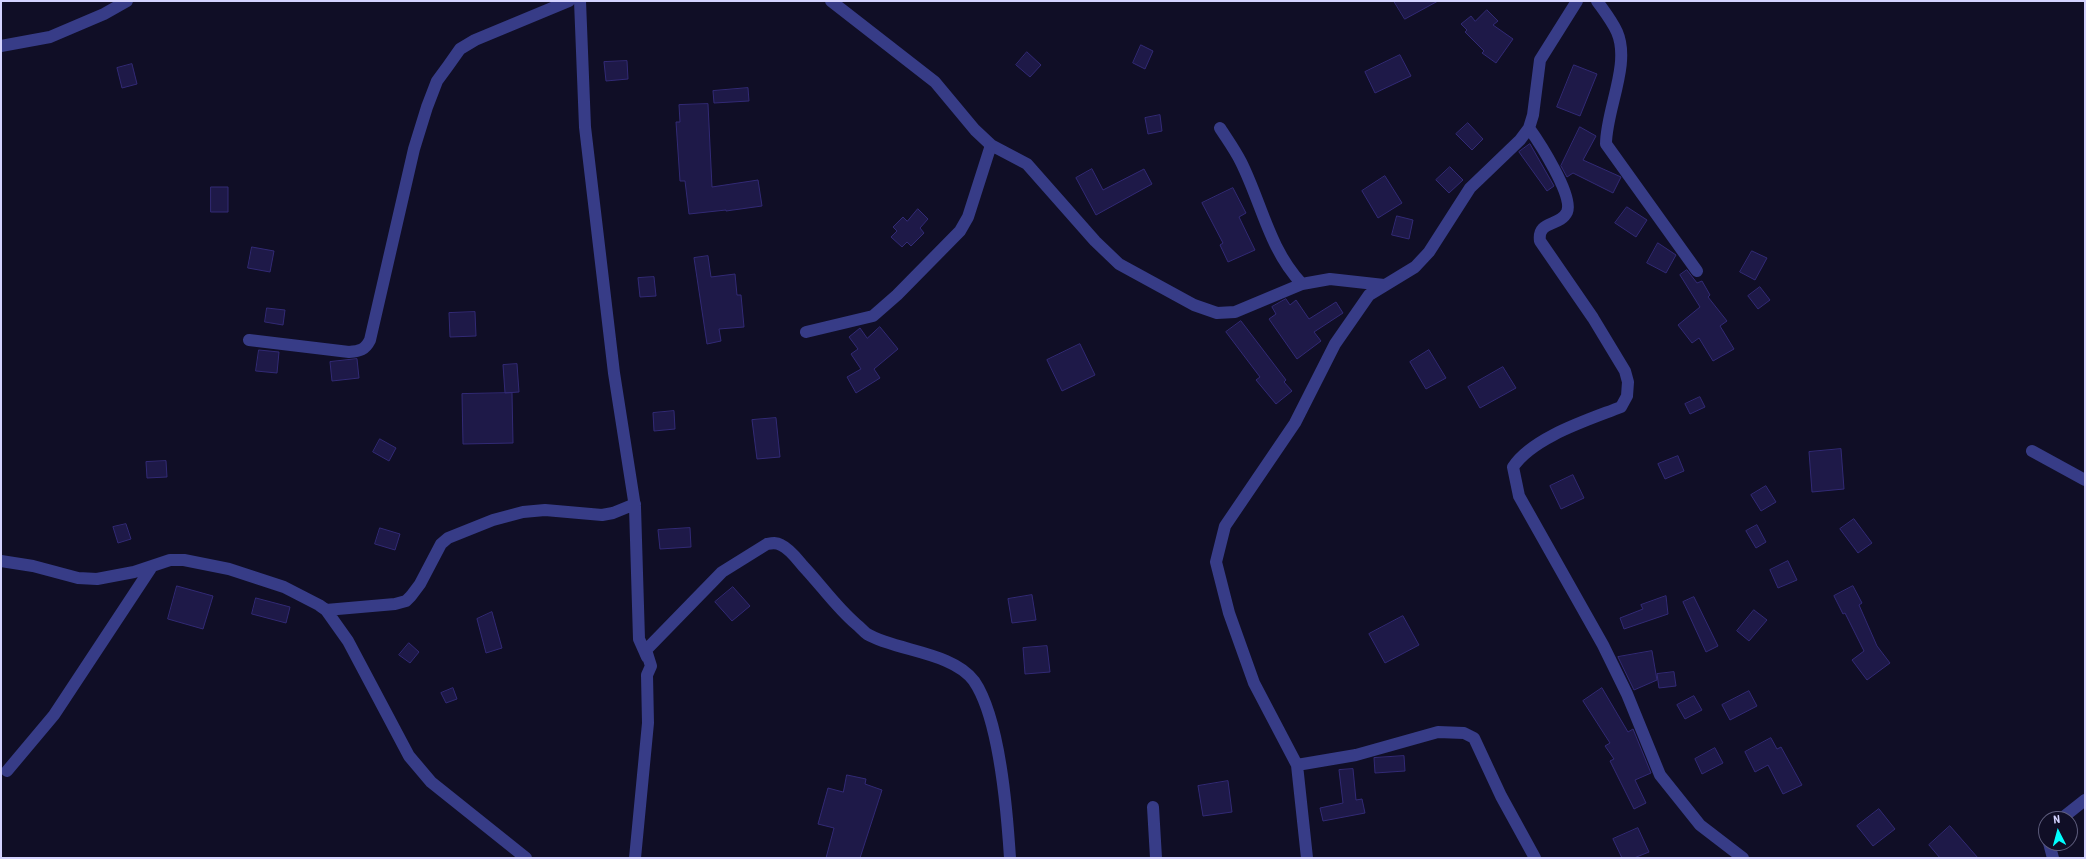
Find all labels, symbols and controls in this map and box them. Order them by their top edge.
north arrow [2038,811,2078,851]
text: N [2053,813,2061,826]

